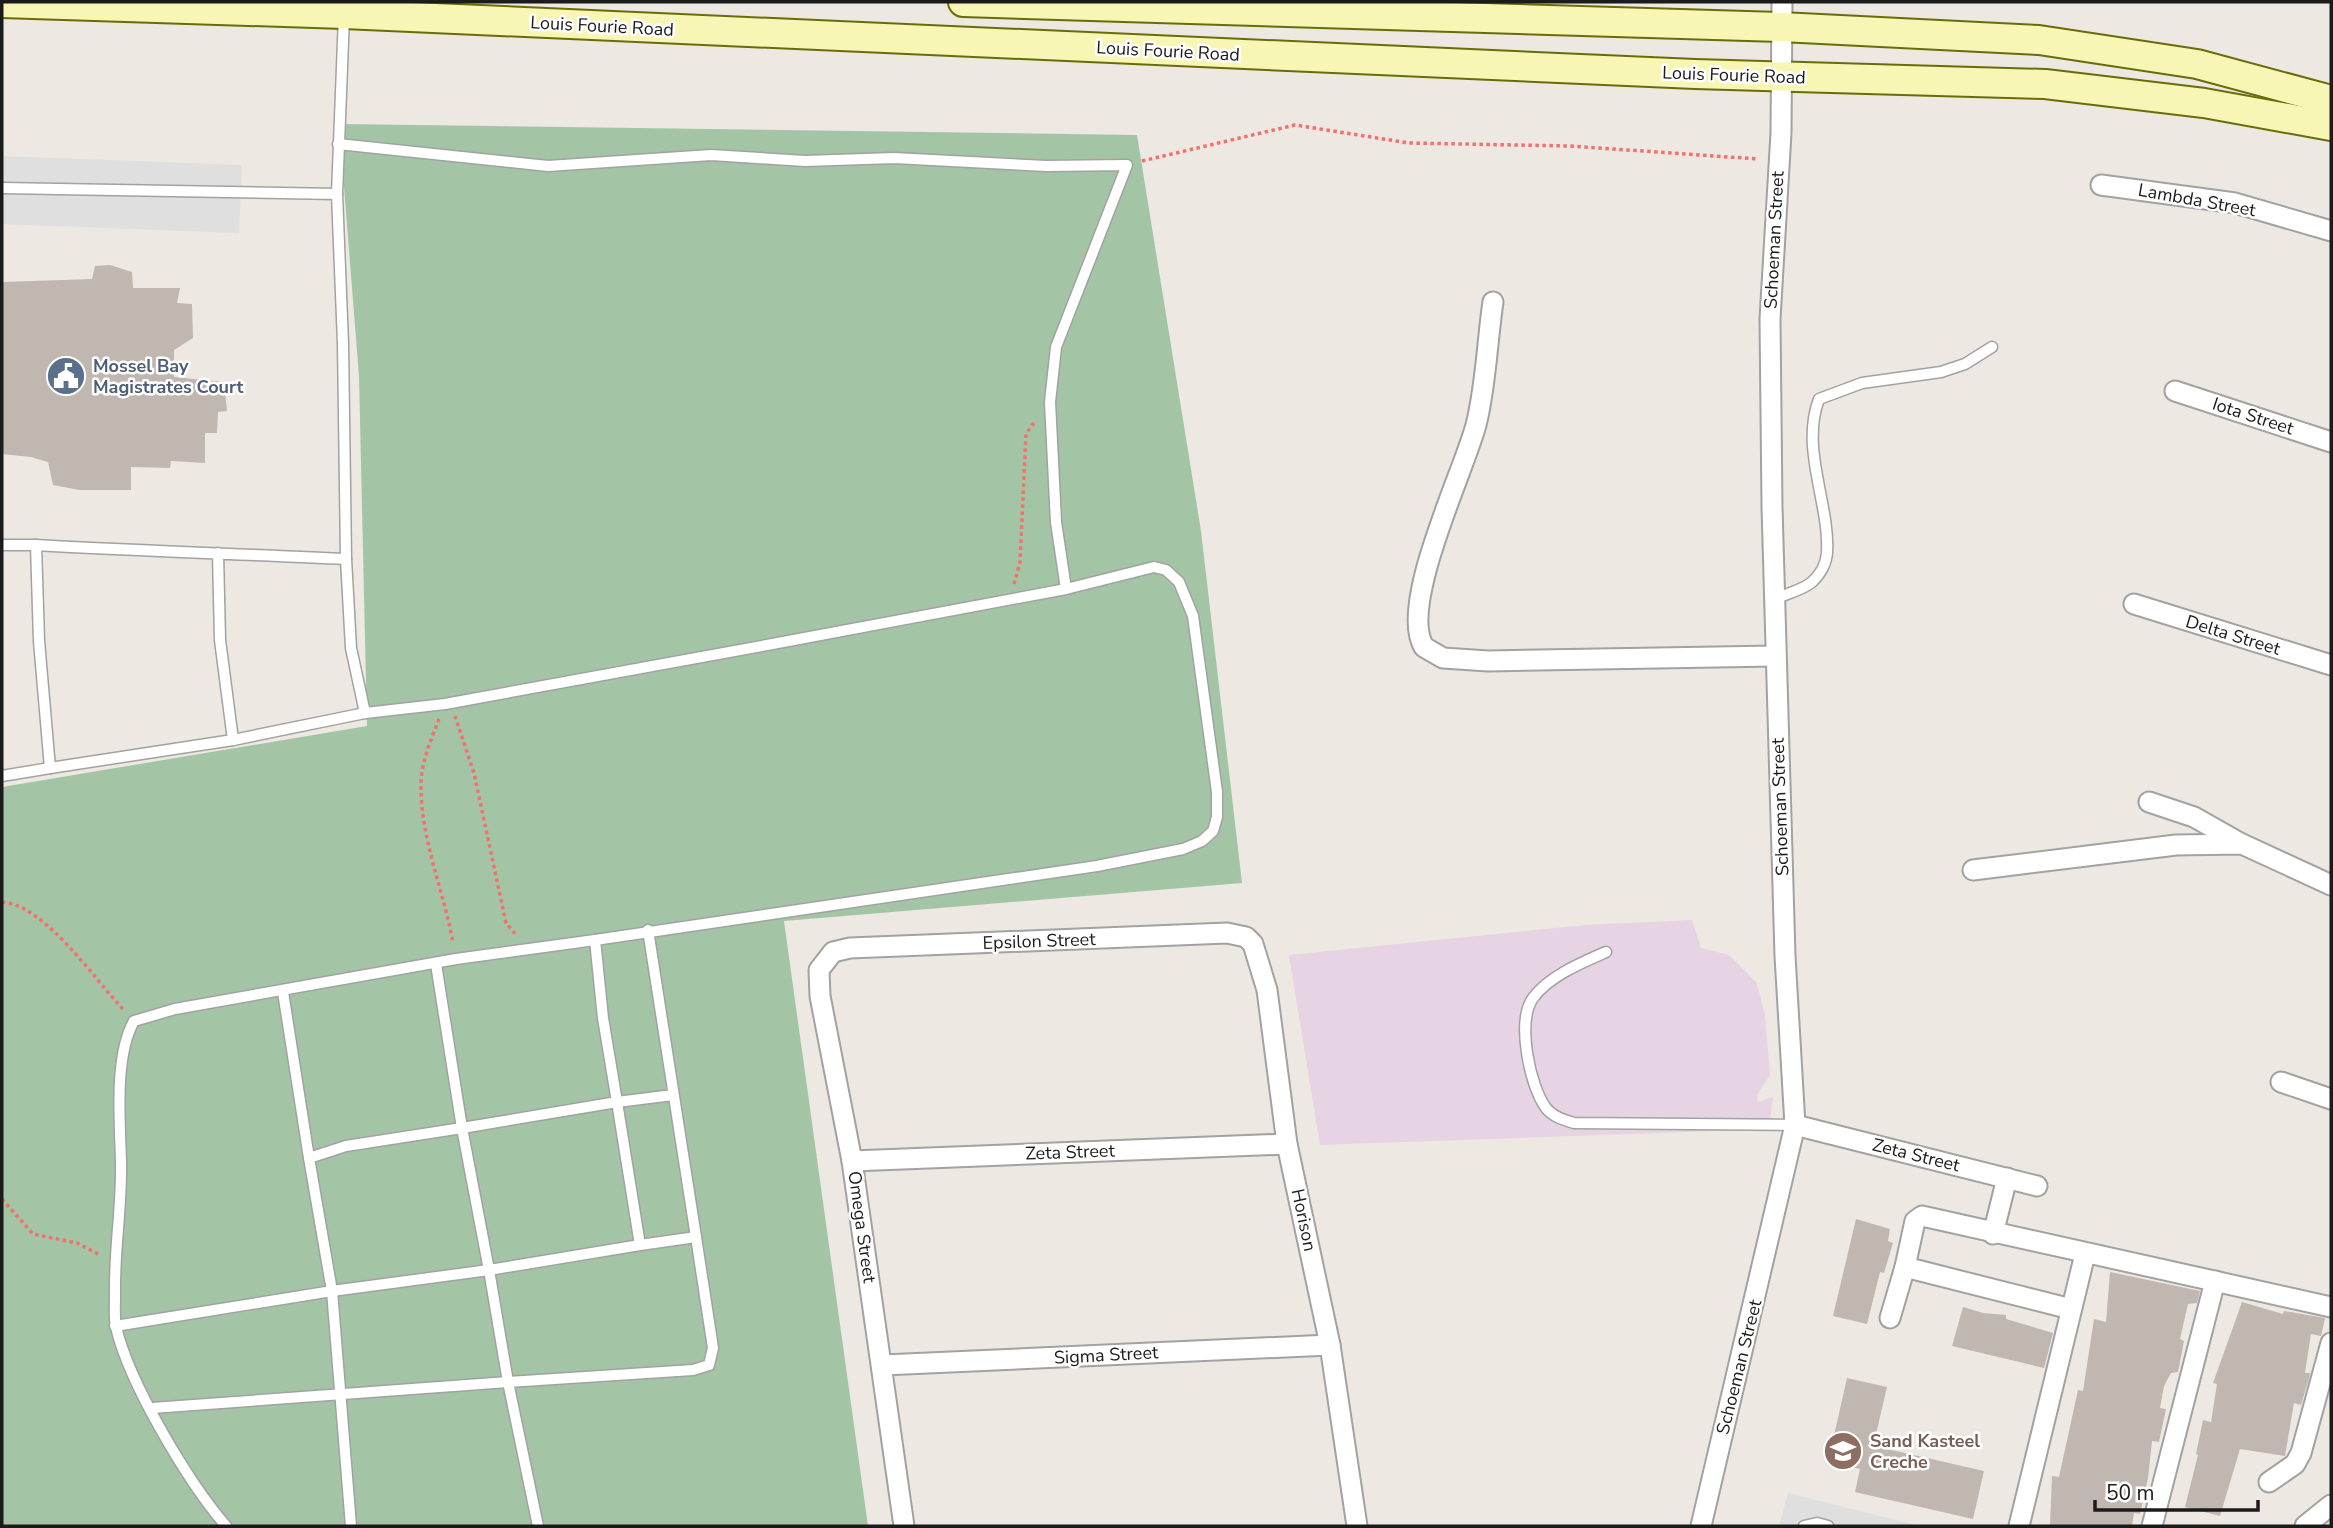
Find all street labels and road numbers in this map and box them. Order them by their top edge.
street label: Louis Fourie Road [530,10,674,42]
street label: Louis Fourie Road [1096,35,1240,67]
street label: Louis Fourie Road [1662,61,1806,89]
street label: Schoeman Street [1758,170,1790,310]
street label: Lambda Street [2136,178,2258,222]
street label: Iota Street [2209,392,2297,441]
street label: Delta Street [2183,609,2284,661]
street label: Schoeman Street [1766,737,1794,876]
street label: Epsilon Street [982,927,1097,955]
street label: Zeta Street [1870,1133,1963,1178]
street label: Zeta Street [1025,1138,1116,1166]
street label: Omega Street [842,1170,882,1285]
street label: Horison [1286,1187,1322,1253]
street label: Schoeman Street [1711,1296,1768,1437]
street label: Sigma Street [1053,1340,1159,1370]

